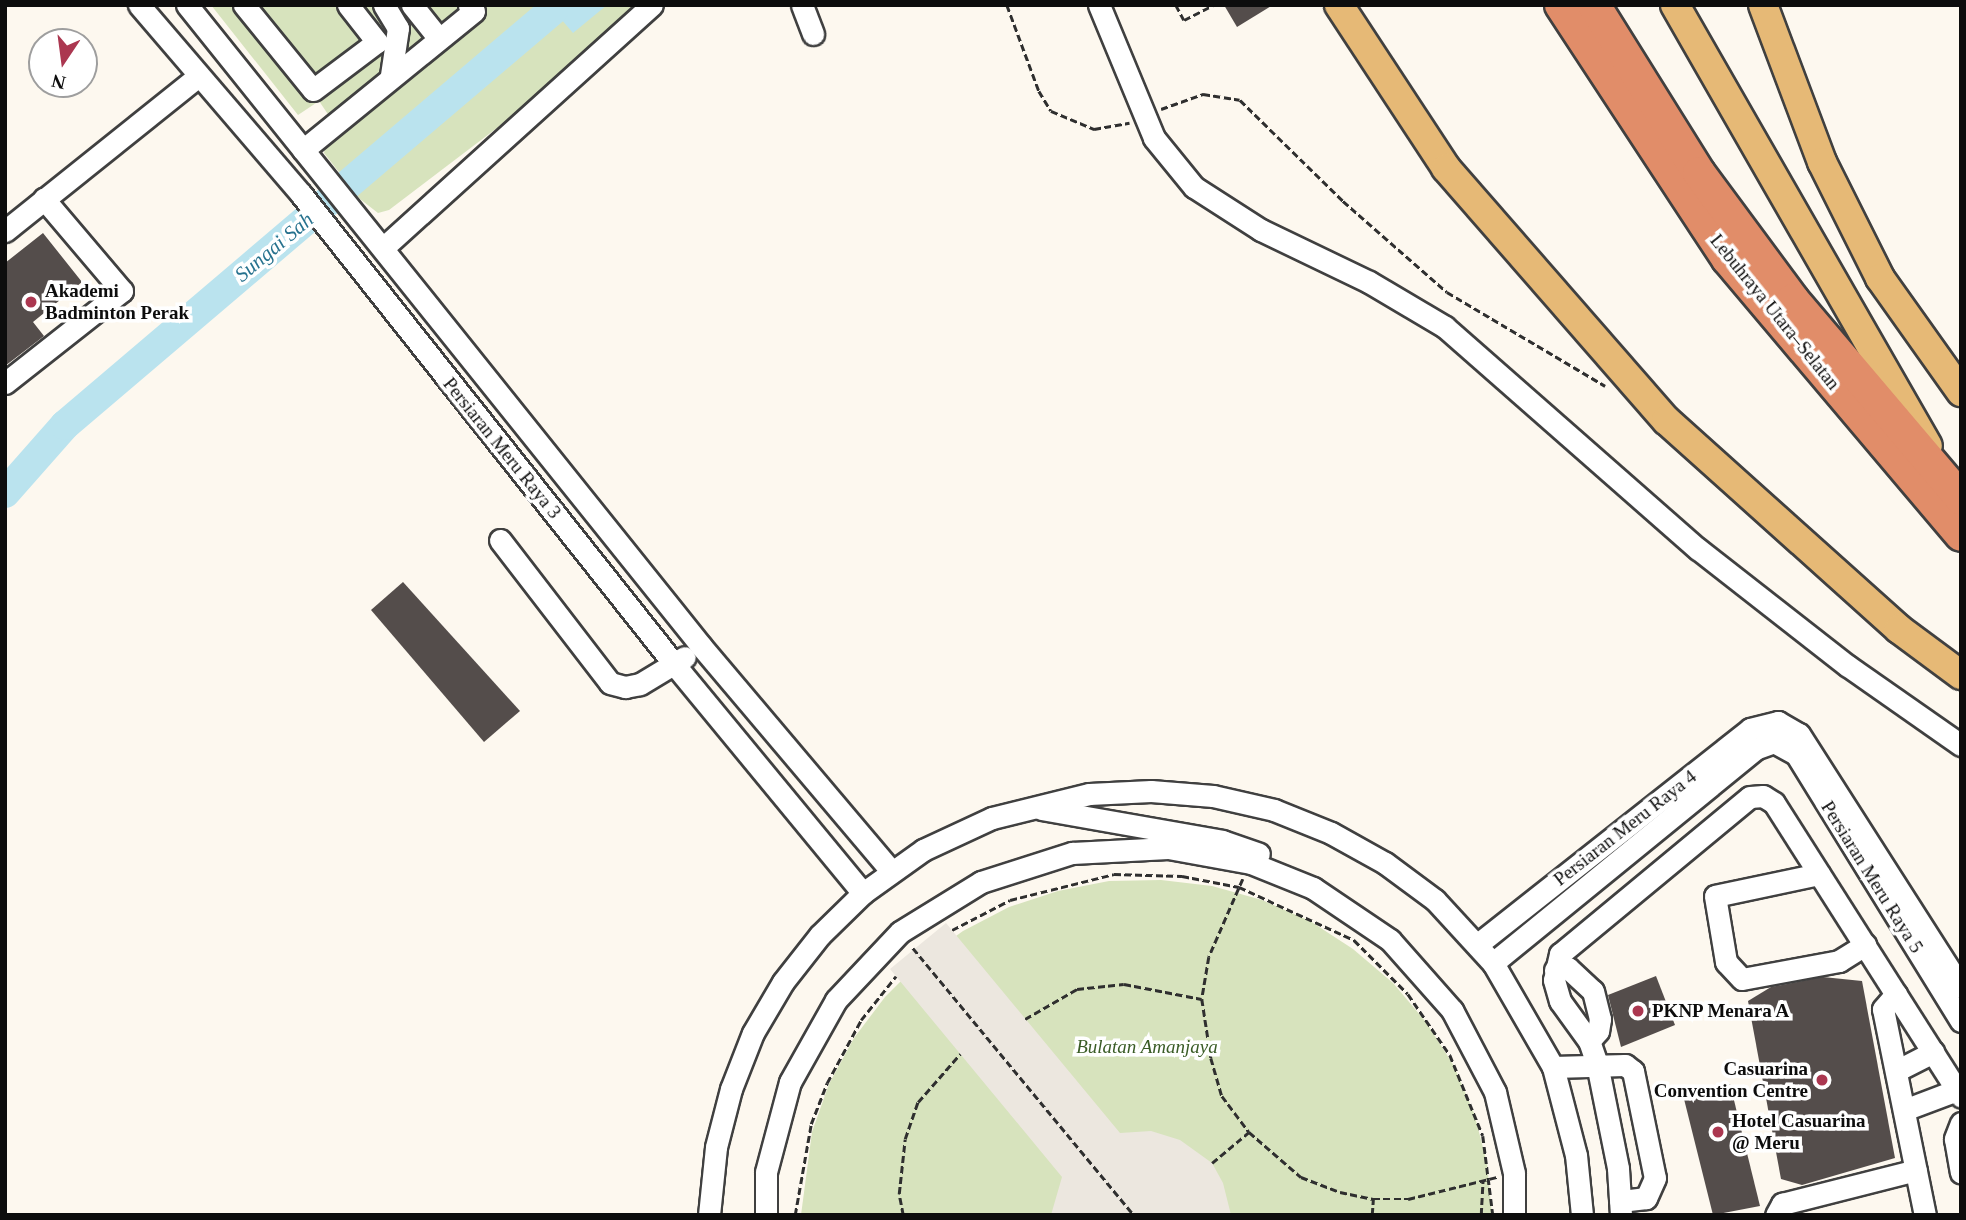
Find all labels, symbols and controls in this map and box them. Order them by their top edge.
north arrow [28,28,98,98]
text: N [50,70,68,94]
water label: Sungai Sah [229,207,319,287]
street label: Lebuhraya Utara–Selatan [1705,230,1845,394]
place label: Akademi Badminton Perak [45,280,189,324]
marker: Akademi Badminton Perak [23,294,39,310]
street label: Persiaran Meru Raya 3 [438,373,566,523]
street label: Persiaran Meru Raya 4 [1549,765,1701,891]
street label: Persiaran Meru Raya 5 [1816,797,1928,957]
place label: PKNP Menara A [1652,1000,1791,1022]
marker: PKNP Menara A [1630,1003,1646,1019]
park label: Bulatan Amanjaya [1076,1036,1218,1058]
place label: Casuarina Convention Centre [1654,1058,1808,1102]
marker: Casuarina Convention Centre [1814,1072,1830,1088]
place label: Hotel Casuarina @ Meru [1732,1110,1866,1154]
marker: Hotel Casuarina @ Meru [1710,1124,1726,1140]

